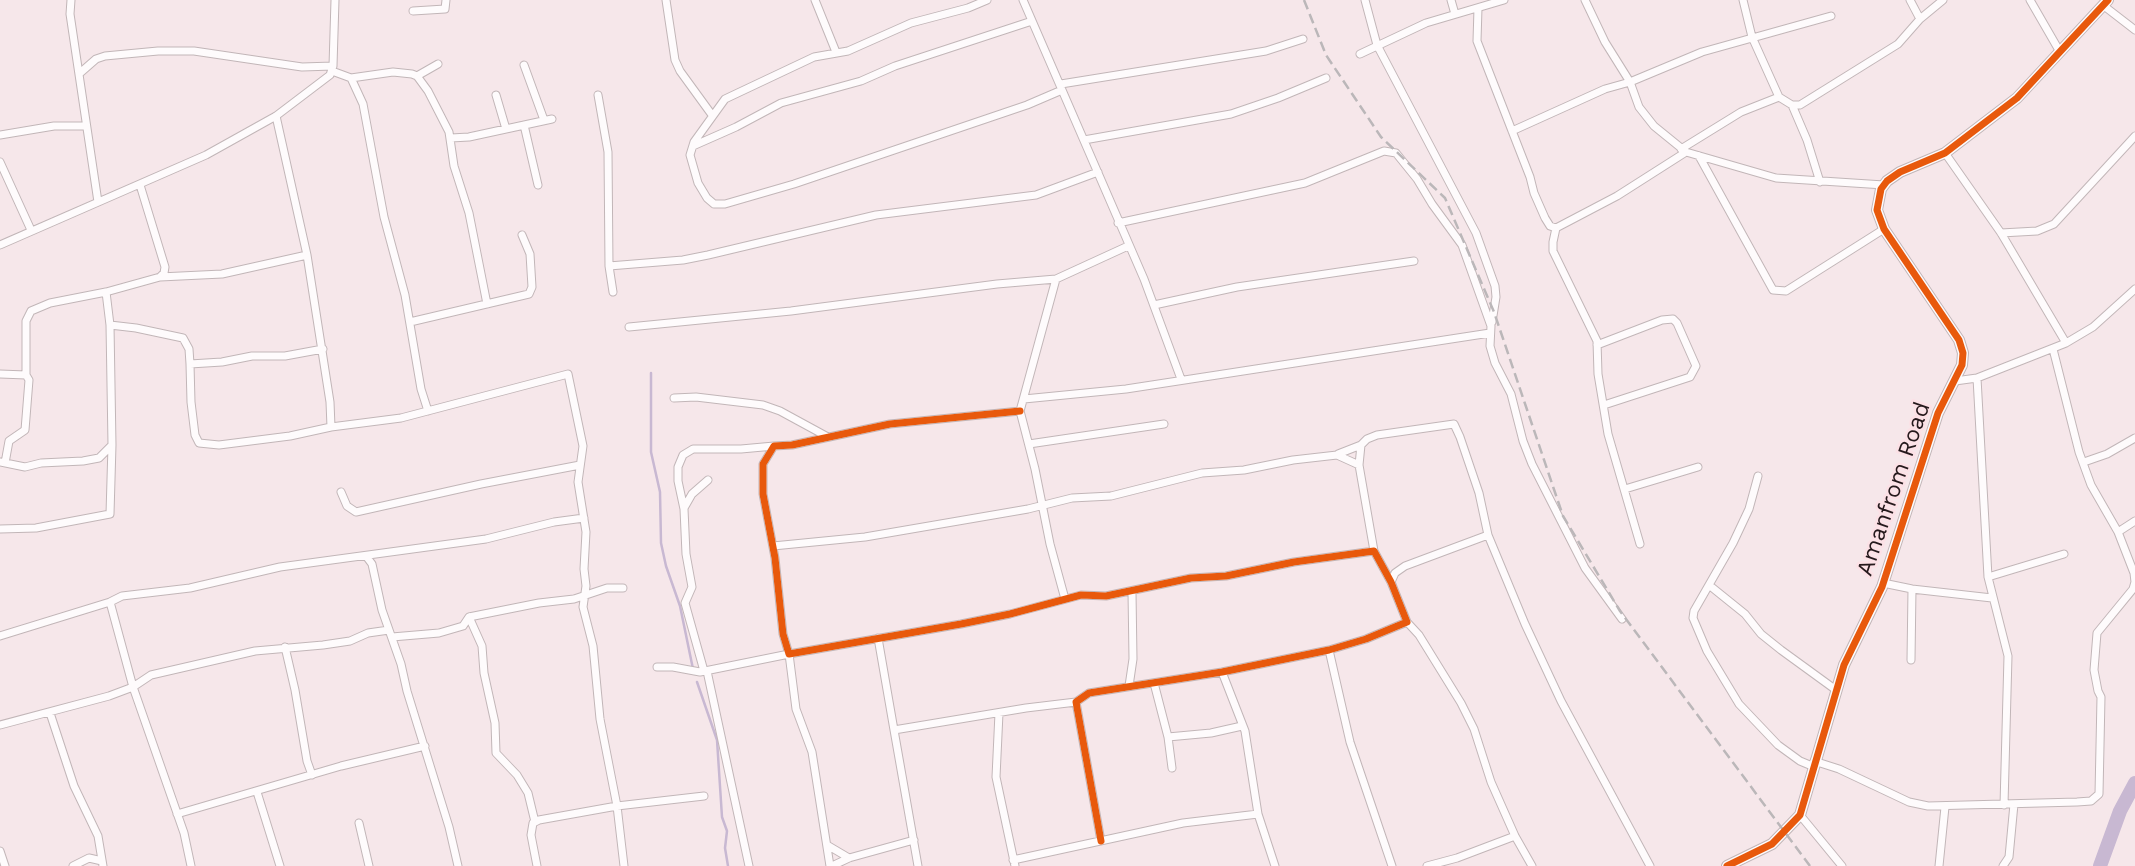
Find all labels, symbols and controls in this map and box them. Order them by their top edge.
street label: Amanfrom Road [1851,398,1937,580]

